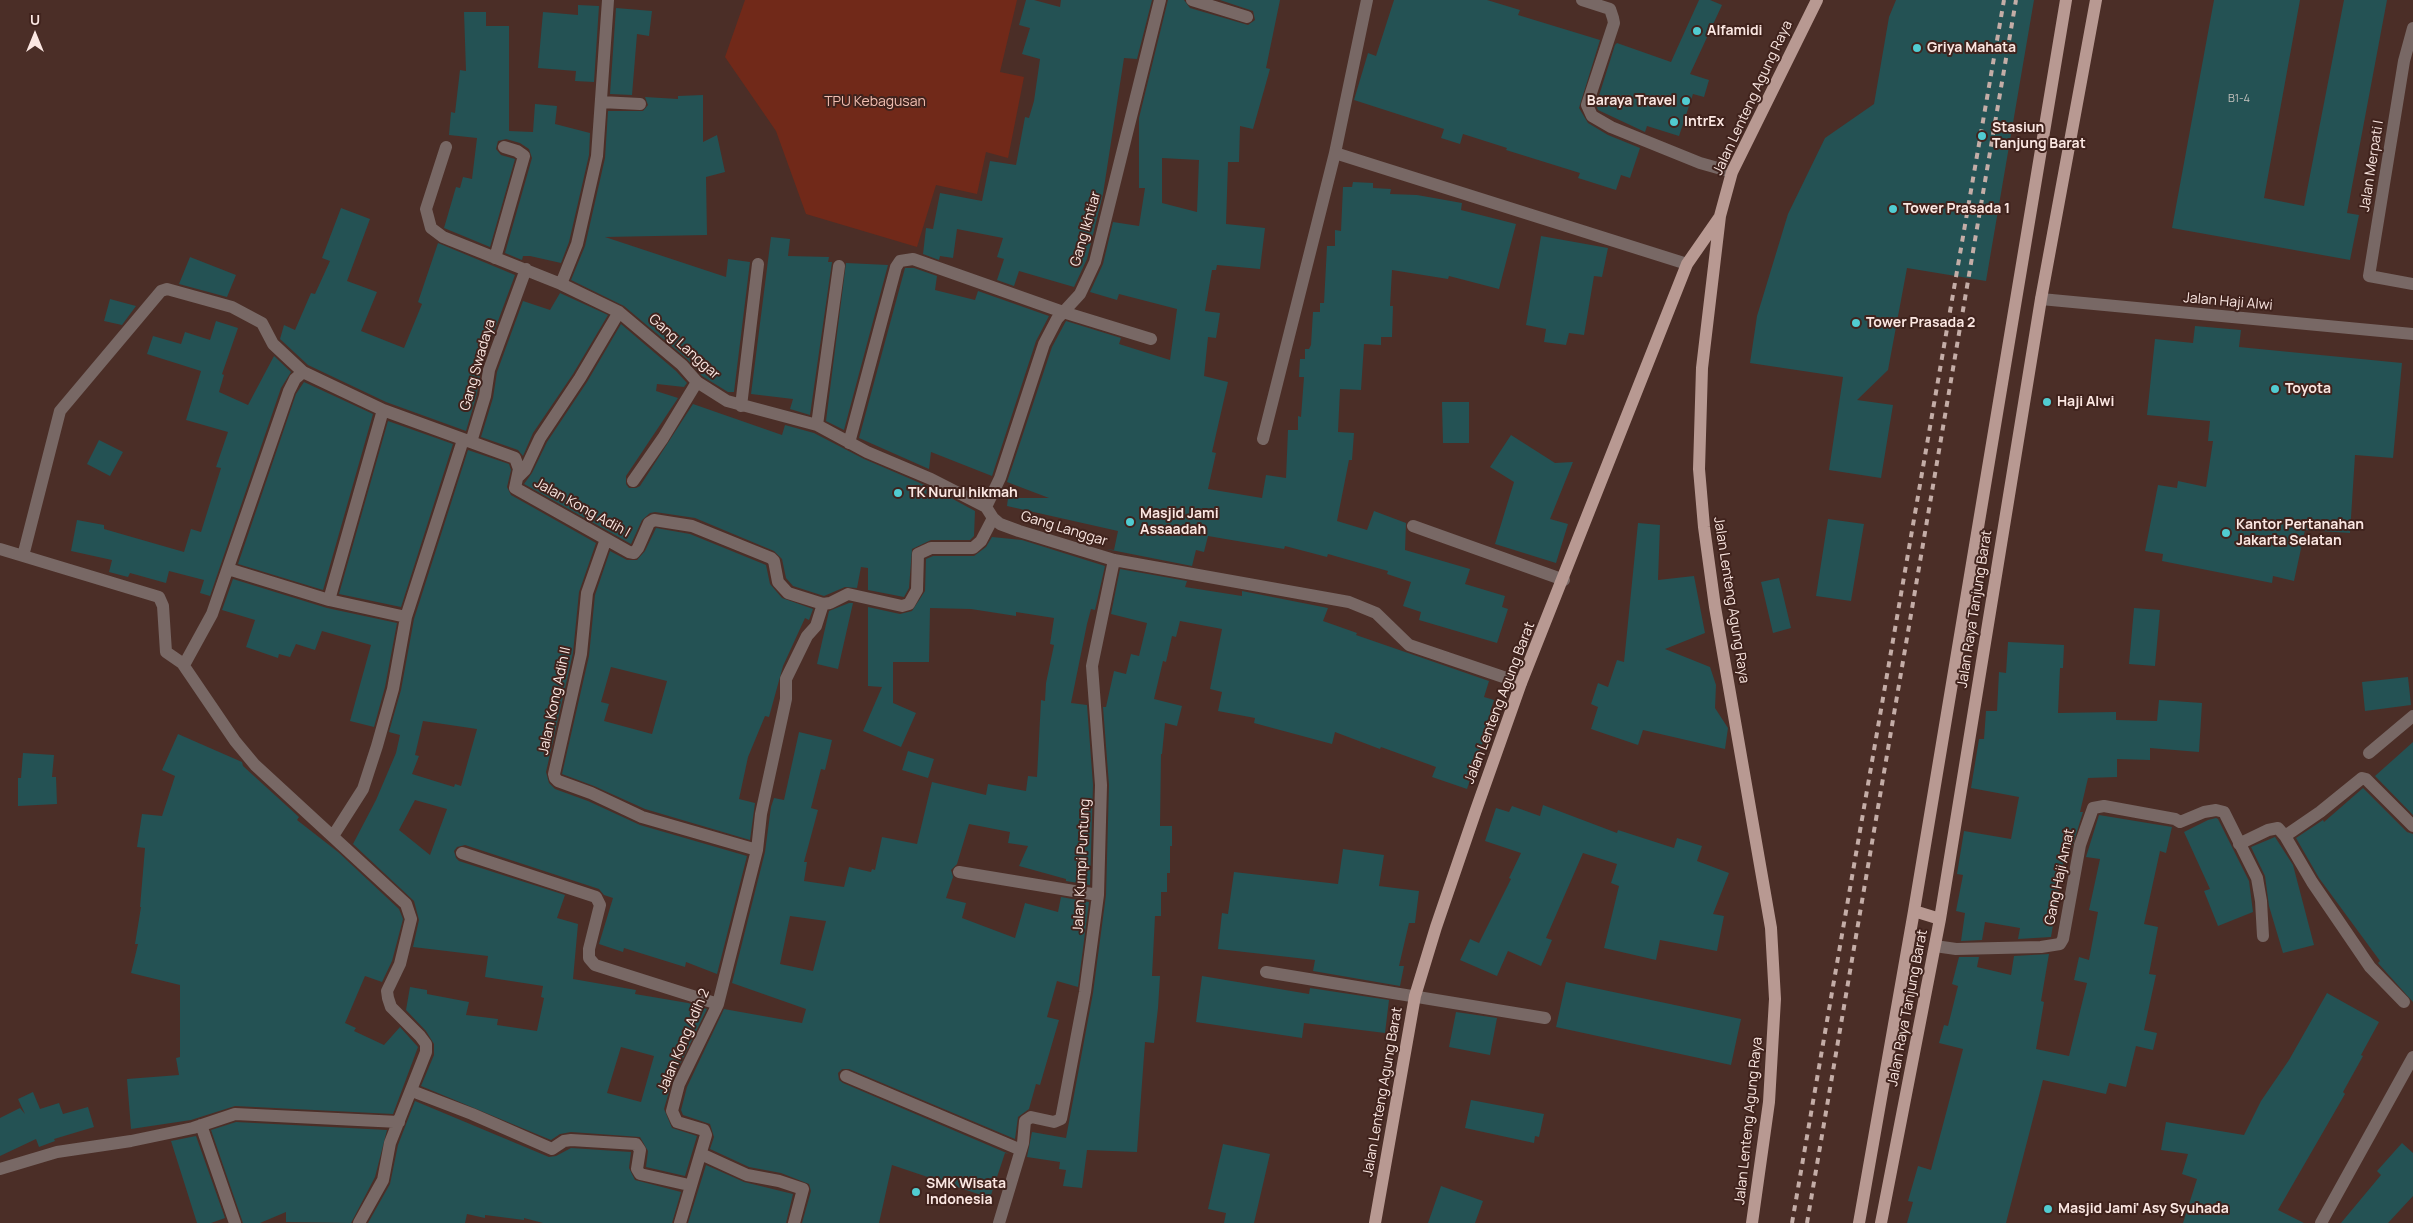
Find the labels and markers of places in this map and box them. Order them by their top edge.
place label: Alfamidi [1707,23,1763,39]
marker: Alfamidi [1691,25,1703,37]
place label: Griya Mahata [1927,40,2016,56]
marker: Griya Mahata [1911,42,1923,54]
place label: Baraya Travel [1587,93,1676,109]
marker: Baraya Travel [1680,95,1692,107]
place label: IntrEx [1684,114,1724,130]
marker: IntrEx [1668,116,1680,128]
place label: Stasiun Tanjung Barat [1992,120,2086,152]
marker: Stasiun Tanjung Barat [1976,130,1988,142]
place label: Tower Prasada 1 [1903,201,2010,217]
marker: Tower Prasada 1 [1887,203,1899,215]
place label: Tower Prasada 2 [1866,315,1975,331]
marker: Tower Prasada 2 [1850,317,1862,329]
place label: Toyota [2285,381,2331,397]
marker: Toyota [2269,383,2281,395]
place label: Haji Alwi [2057,394,2114,410]
marker: Haji Alwi [2041,396,2053,408]
place label: TK Nurul hikmah [908,485,1018,501]
marker: TK Nurul hikmah [892,487,904,499]
place label: Masjid Jami Assaadah [1140,506,1219,538]
marker: Masjid Jami Assaadah [1124,516,1136,528]
place label: Kantor Pertanahan Jakarta Selatan [2236,517,2364,550]
marker: Kantor Pertanahan Jakarta Selatan [2220,527,2232,539]
place label: SMK Wisata Indonesia [926,1176,1006,1208]
marker: SMK Wisata Indonesia [910,1186,922,1198]
place label: Masjid Jami' Asy Syuhada [2058,1201,2229,1217]
marker: Masjid Jami' Asy Syuhada [2042,1203,2054,1215]

